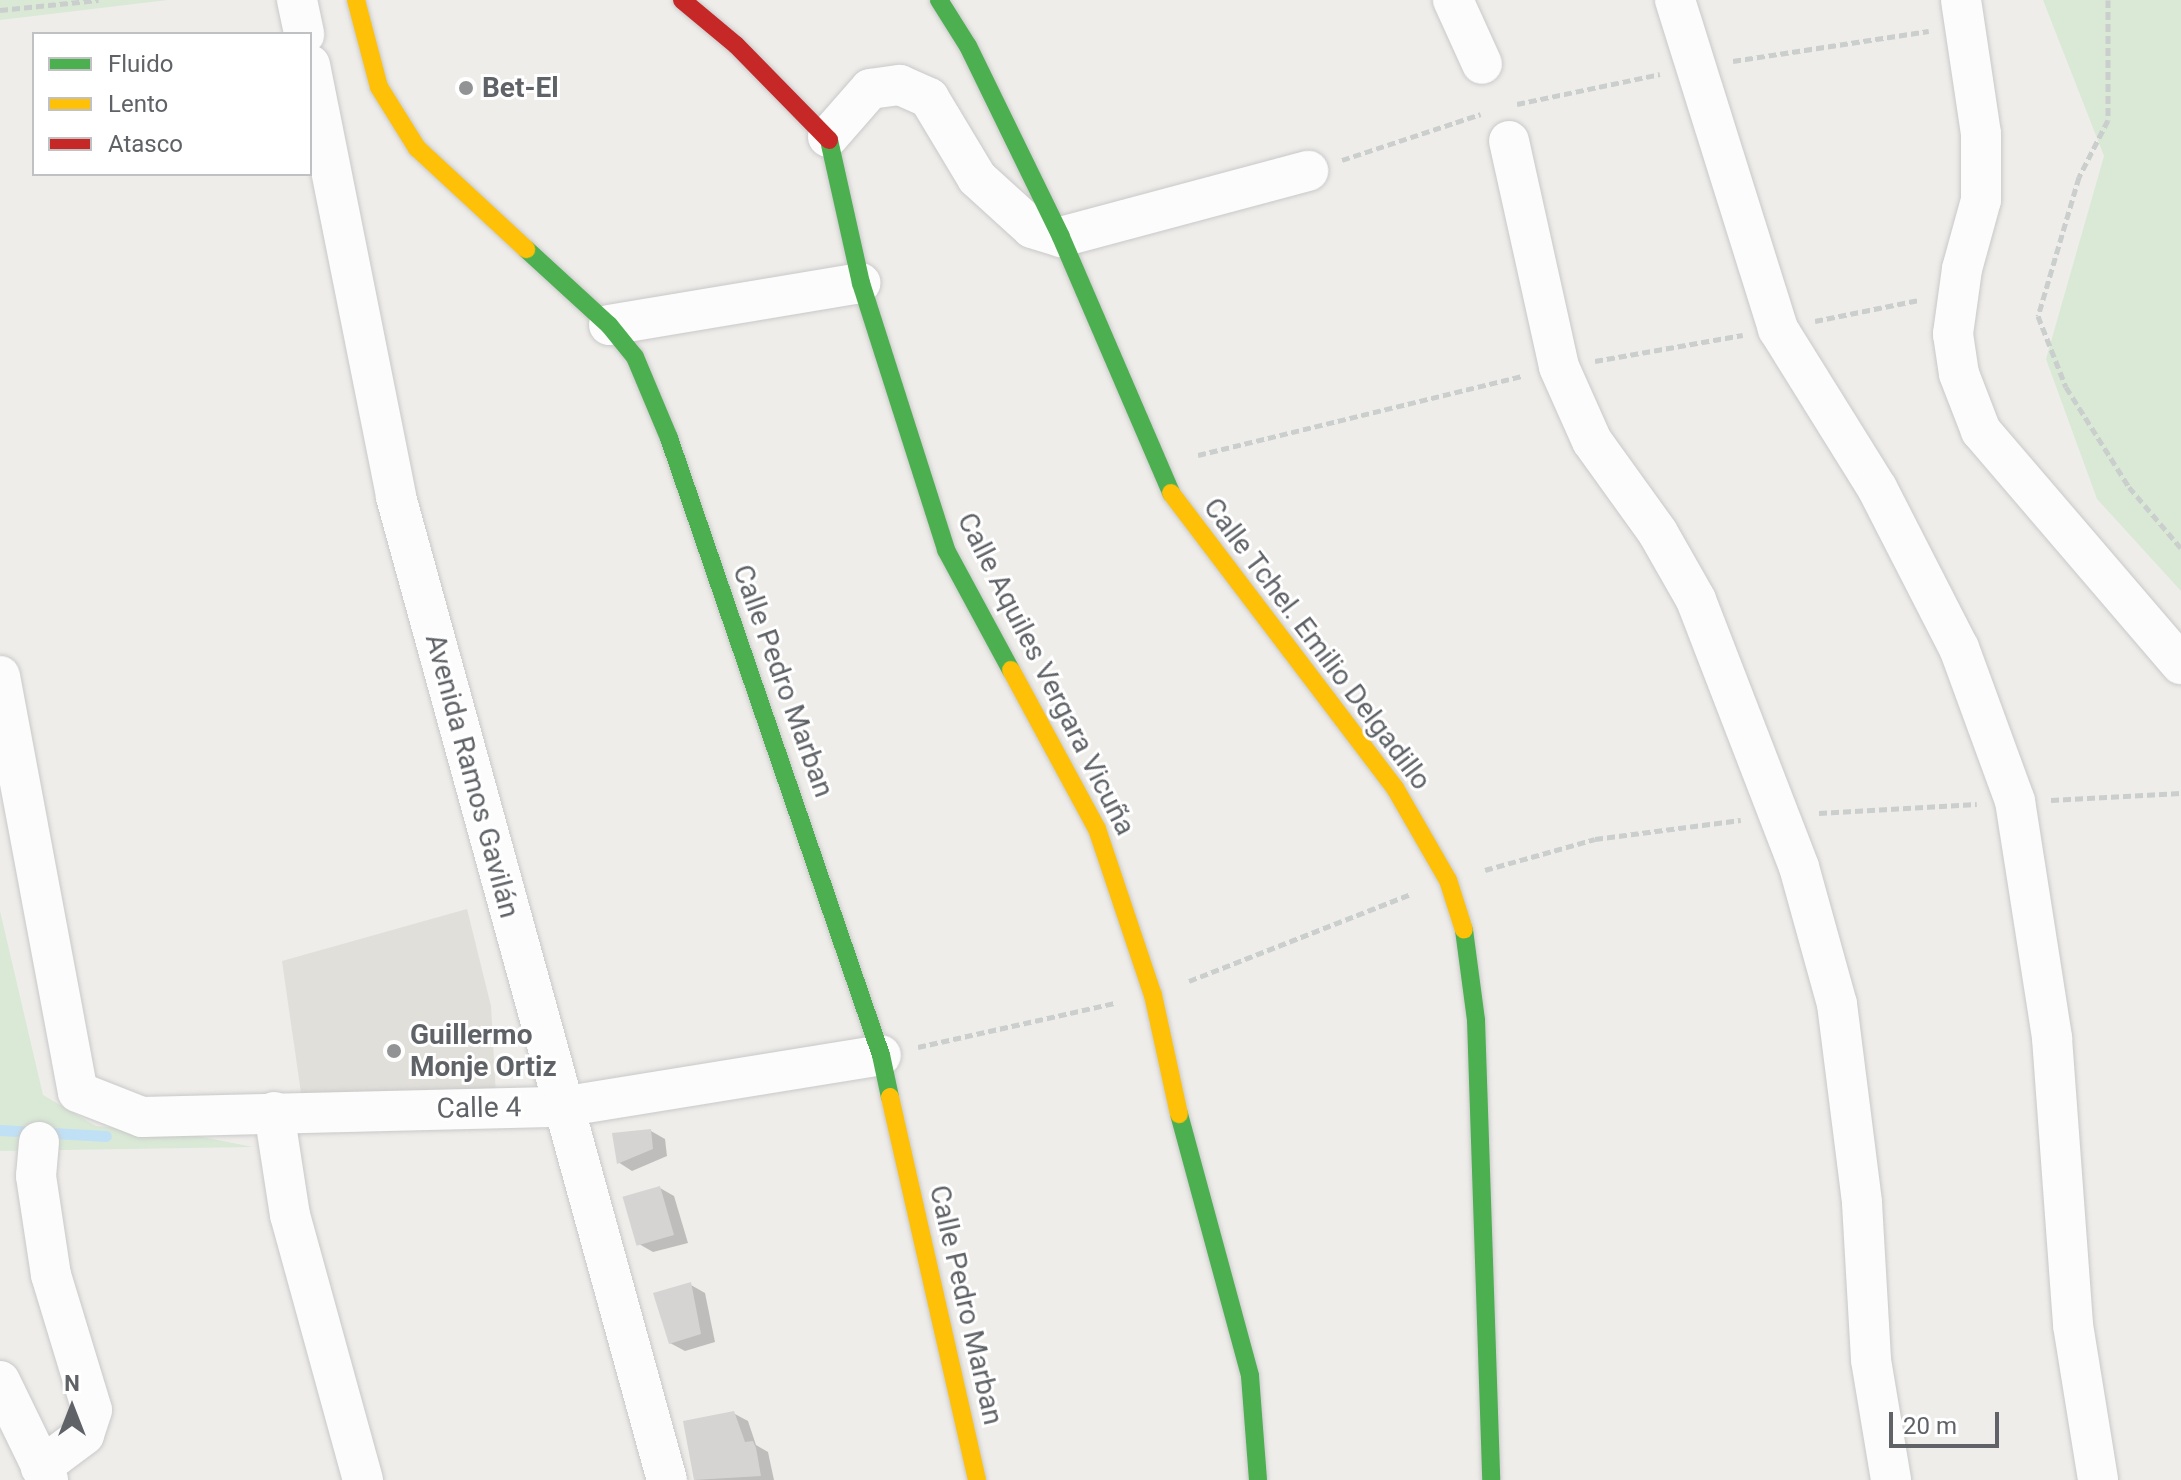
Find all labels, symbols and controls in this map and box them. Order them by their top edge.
legend [32,32,312,176]
text: Fluido [108,50,173,78]
place label: Bet-El [482,71,559,105]
marker: Bet-El [457,79,475,97]
text: Lento [108,90,168,118]
text: Atasco [108,130,183,158]
street label: Calle Tchel. Emilio Delgadillo [1196,491,1438,797]
street label: Calle Aquiles Vergara Vicuña [950,507,1142,841]
street label: Calle Pedro Marban [725,560,841,802]
street label: Avenida Ramos Gavilán [418,630,526,922]
place label: Guillermo Monje Ortiz [410,1018,557,1084]
marker: Guillermo Monje Ortiz [385,1042,403,1060]
street label: Calle 4 [436,1090,522,1126]
street label: Calle Pedro Marban [922,1182,1010,1428]
north arrow [32,1368,112,1448]
text: N [64,1371,80,1396]
scale bar [1893,1396,2003,1446]
text: 20 m [1903,1412,1957,1440]

